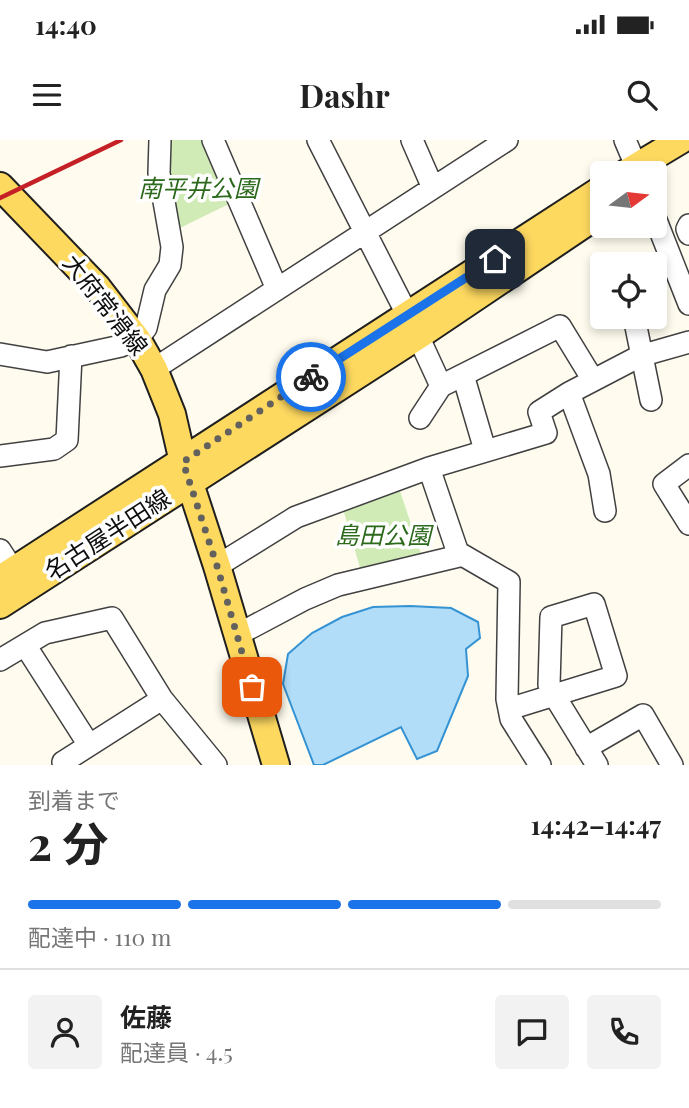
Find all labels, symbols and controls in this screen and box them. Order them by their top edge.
text: 14:40 [35,7,97,42]
text: Dashr [299,73,390,116]
icon: menu [28,76,66,114]
icon: search [623,76,661,114]
north arrow [590,161,667,238]
map controls [590,161,667,329]
park label: 南平井公園 [138,171,261,203]
pin [465,229,525,289]
icon: home [476,240,514,278]
street label: 大府常滑線 [57,247,156,361]
button: locate [590,252,667,329]
courier [276,342,346,412]
icon: bike [292,358,330,396]
street label: 名古屋半田線 [38,481,176,586]
park label: 島田公園 [335,518,434,550]
pin [222,657,282,717]
icon: bag [233,668,271,706]
text: 到着まで [28,784,120,815]
text: 14:42–14:47 [531,807,661,842]
text: 2 分 [28,811,108,873]
text: 配達中 · 110 m [28,921,172,952]
button: person [28,995,102,1069]
button: chat [495,995,569,1069]
button: phone [587,995,661,1069]
text: 佐藤 [120,999,172,1034]
text: 配達員 · 4.5 [120,1036,233,1067]

